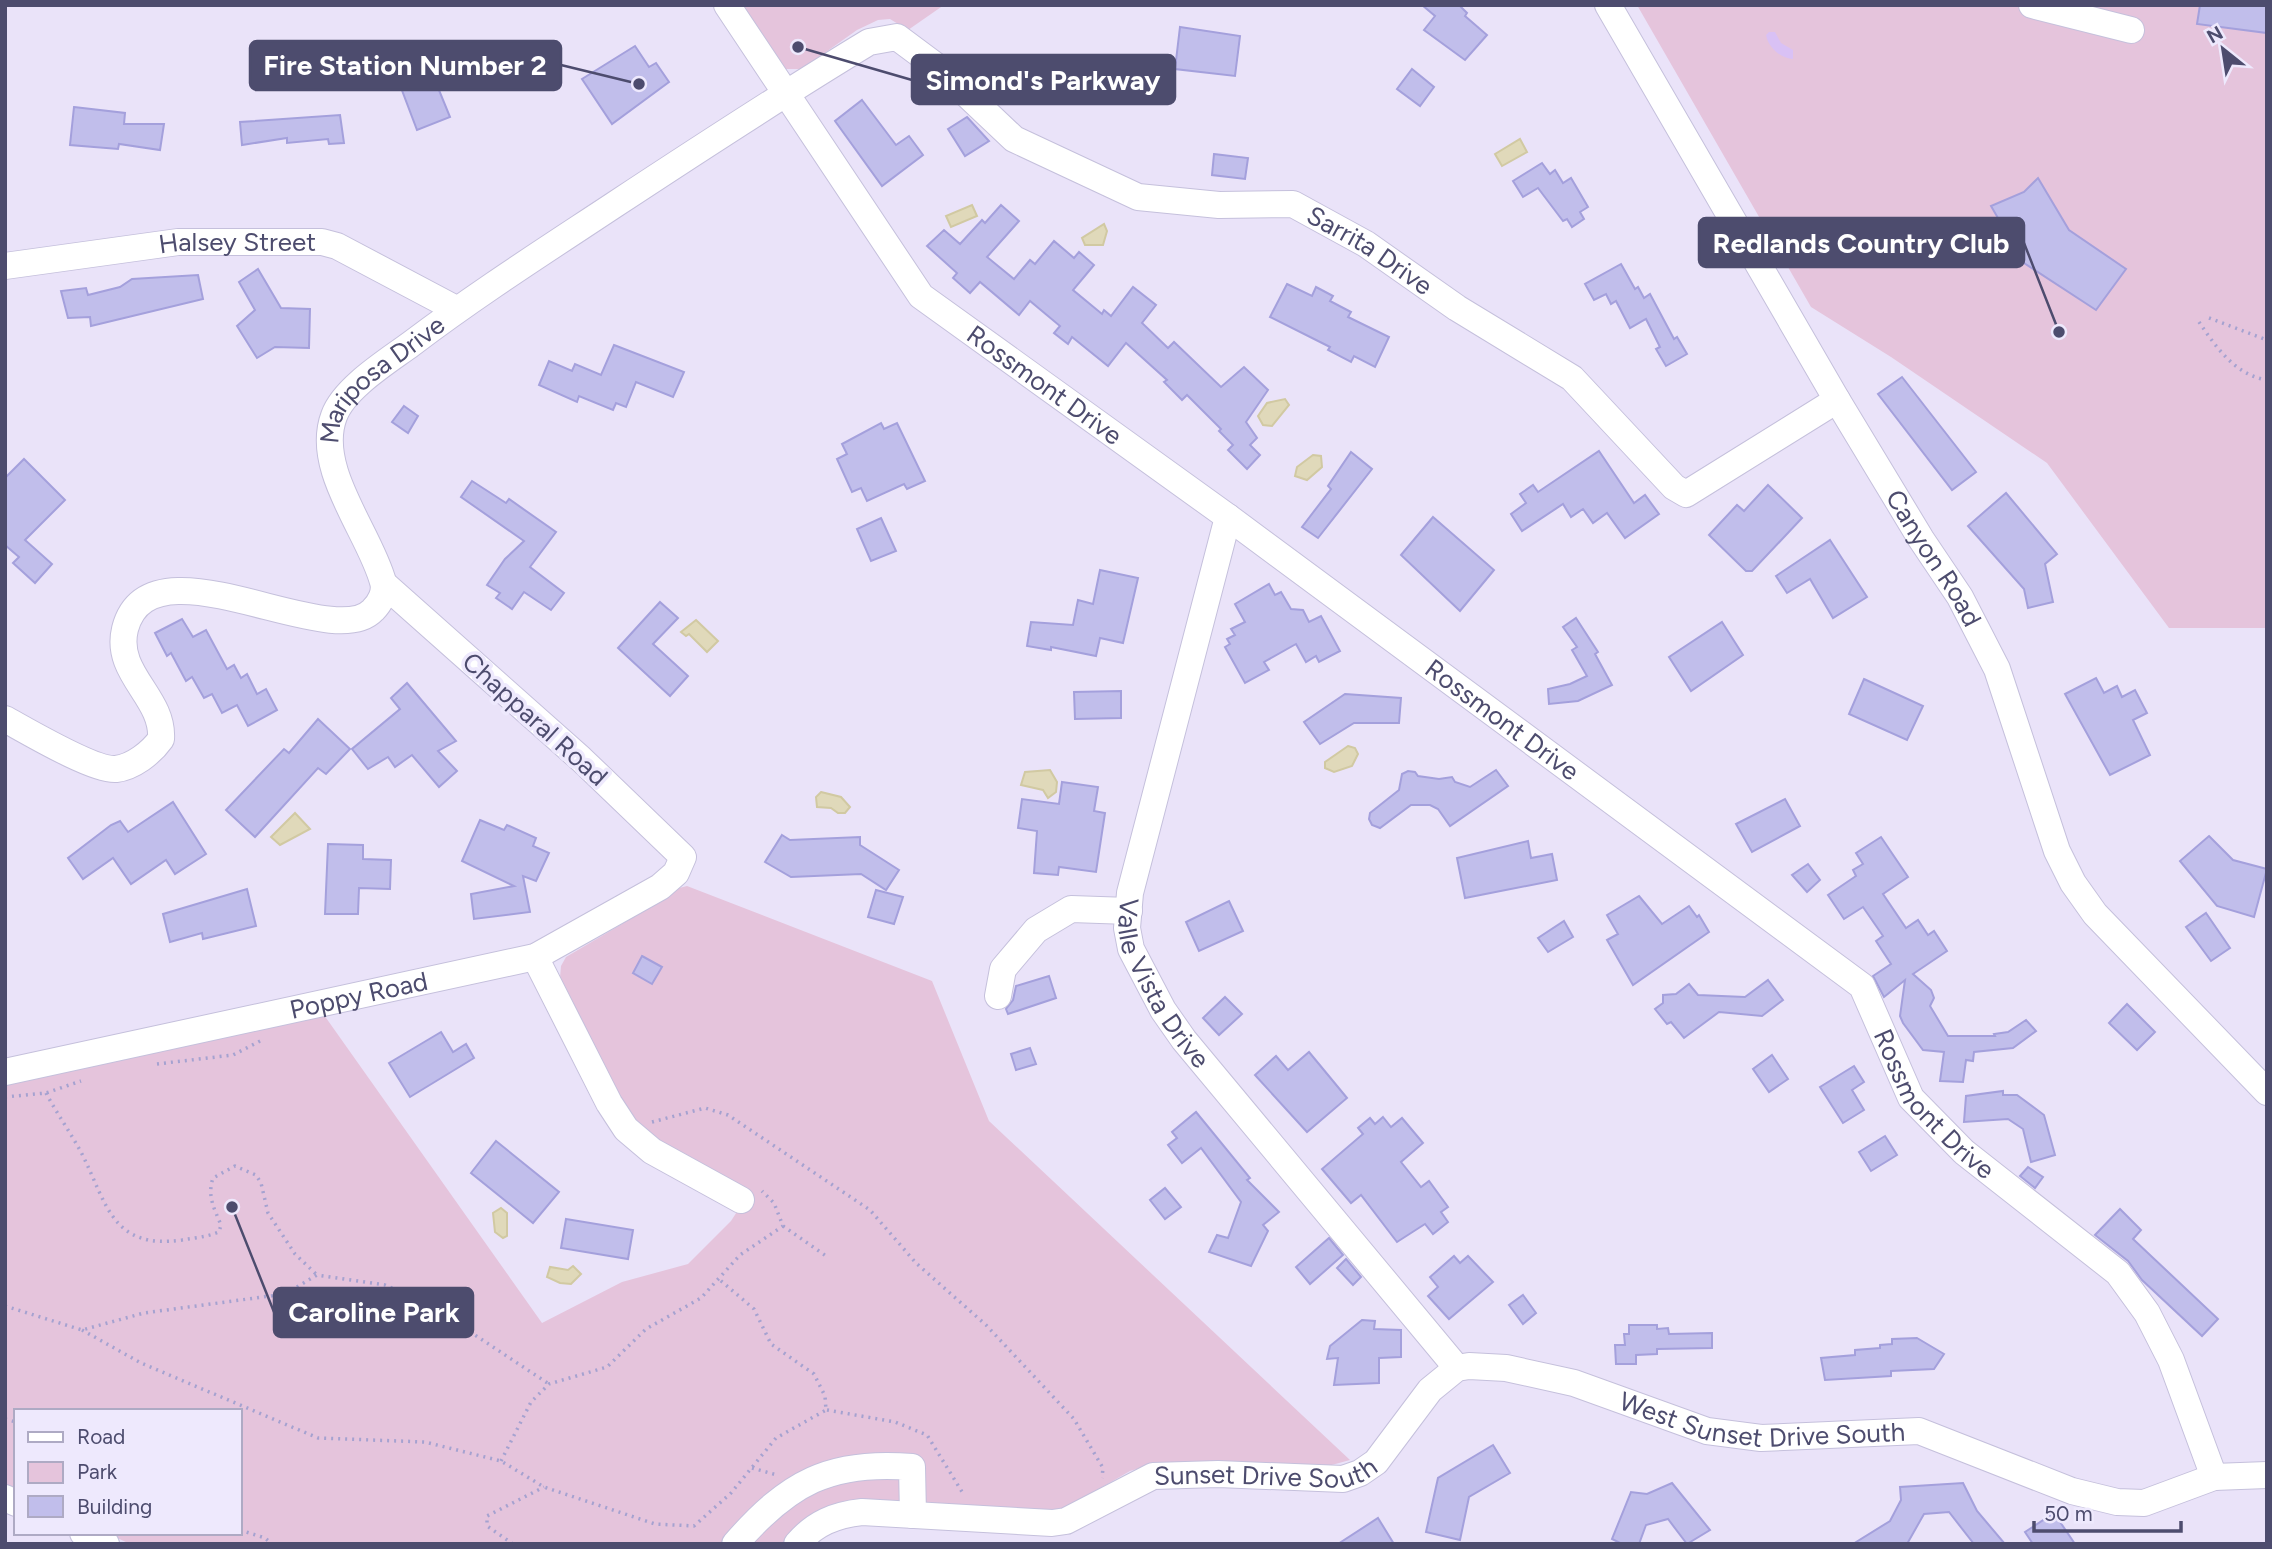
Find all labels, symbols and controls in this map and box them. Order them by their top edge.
north arrow [2188,14,2258,84]
text: N [2203,21,2227,48]
callout: Fire Station Number 2 [250,41,561,90]
text: Fire Station Number 2 [263,48,547,82]
callout: Simond's Parkway [912,55,1175,104]
text: Simond's Parkway [926,63,1161,97]
street label: Sarrita Drive [1302,199,1439,302]
callout: Redlands Country Club [1699,218,2024,267]
street label: Halsey Street [157,226,316,261]
text: Redlands Country Club [1712,226,2010,260]
street label: Mariposa Drive [313,308,451,445]
street label: Rossmont Drive [961,318,1128,452]
street label: Canyon Road [1879,484,1988,632]
street label: Chapparal Road [456,645,614,793]
street label: Rossmont Drive [1419,652,1586,787]
street label: Valle Vista Drive [1111,897,1216,1074]
street label: Poppy Road [287,965,431,1026]
street label: Rossmont Drive [1867,1024,2001,1186]
callout: Caroline Park [274,1288,473,1337]
text: Caroline Park [288,1295,460,1329]
street label: West Sunset Drive South [1615,1385,1906,1454]
legend [14,1409,242,1535]
text: Road [77,1424,125,1449]
street label: Sunset Drive South [1154,1450,1383,1495]
text: Park [77,1459,118,1484]
scale bar [2034,1490,2181,1534]
text: Building [77,1494,152,1519]
text: 50 m [2044,1501,2093,1526]

